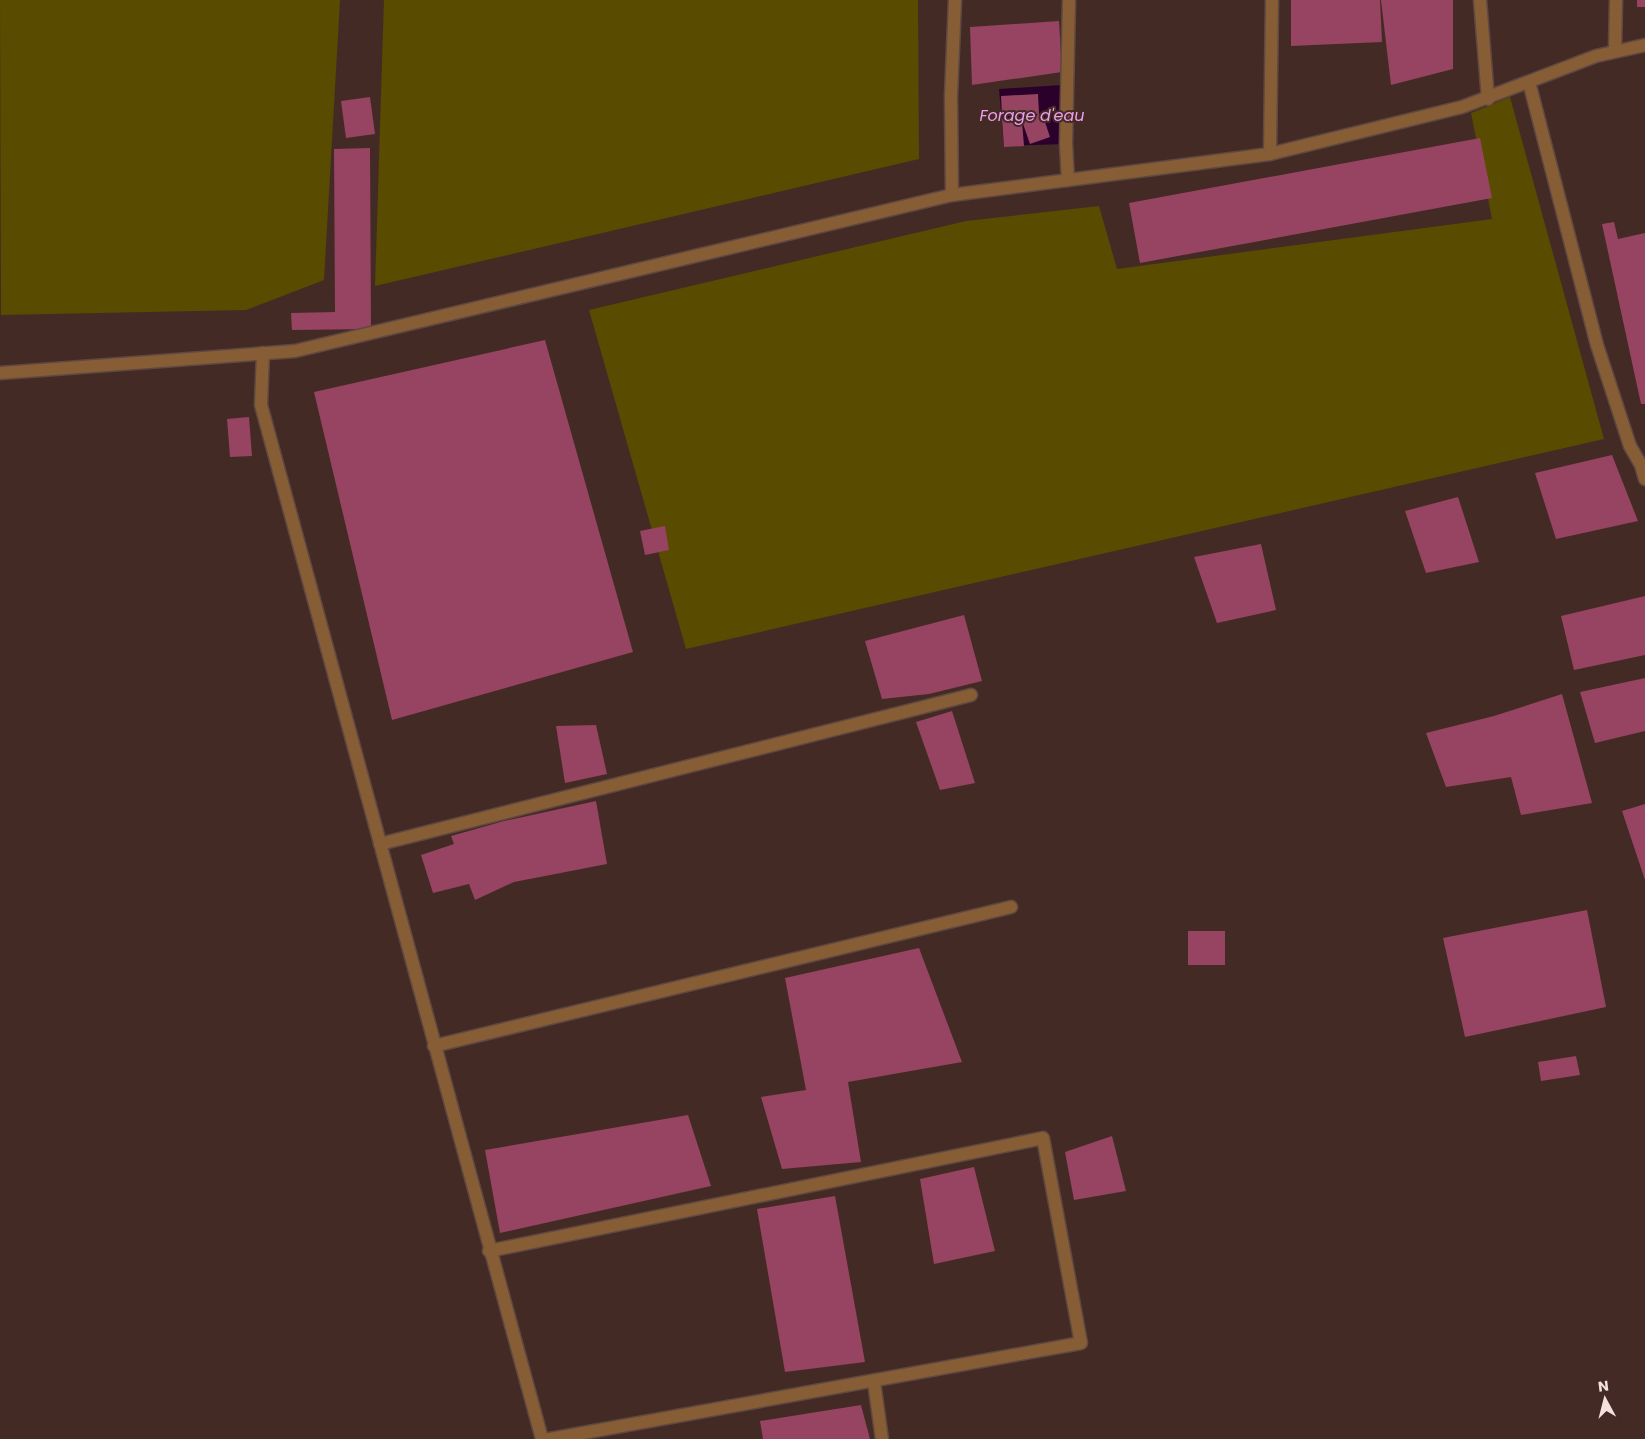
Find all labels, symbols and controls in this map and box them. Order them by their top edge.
water label: Forage d'eau [980,104,1084,127]
north arrow [1580,1374,1630,1424]
text: N [1597,1376,1610,1397]

